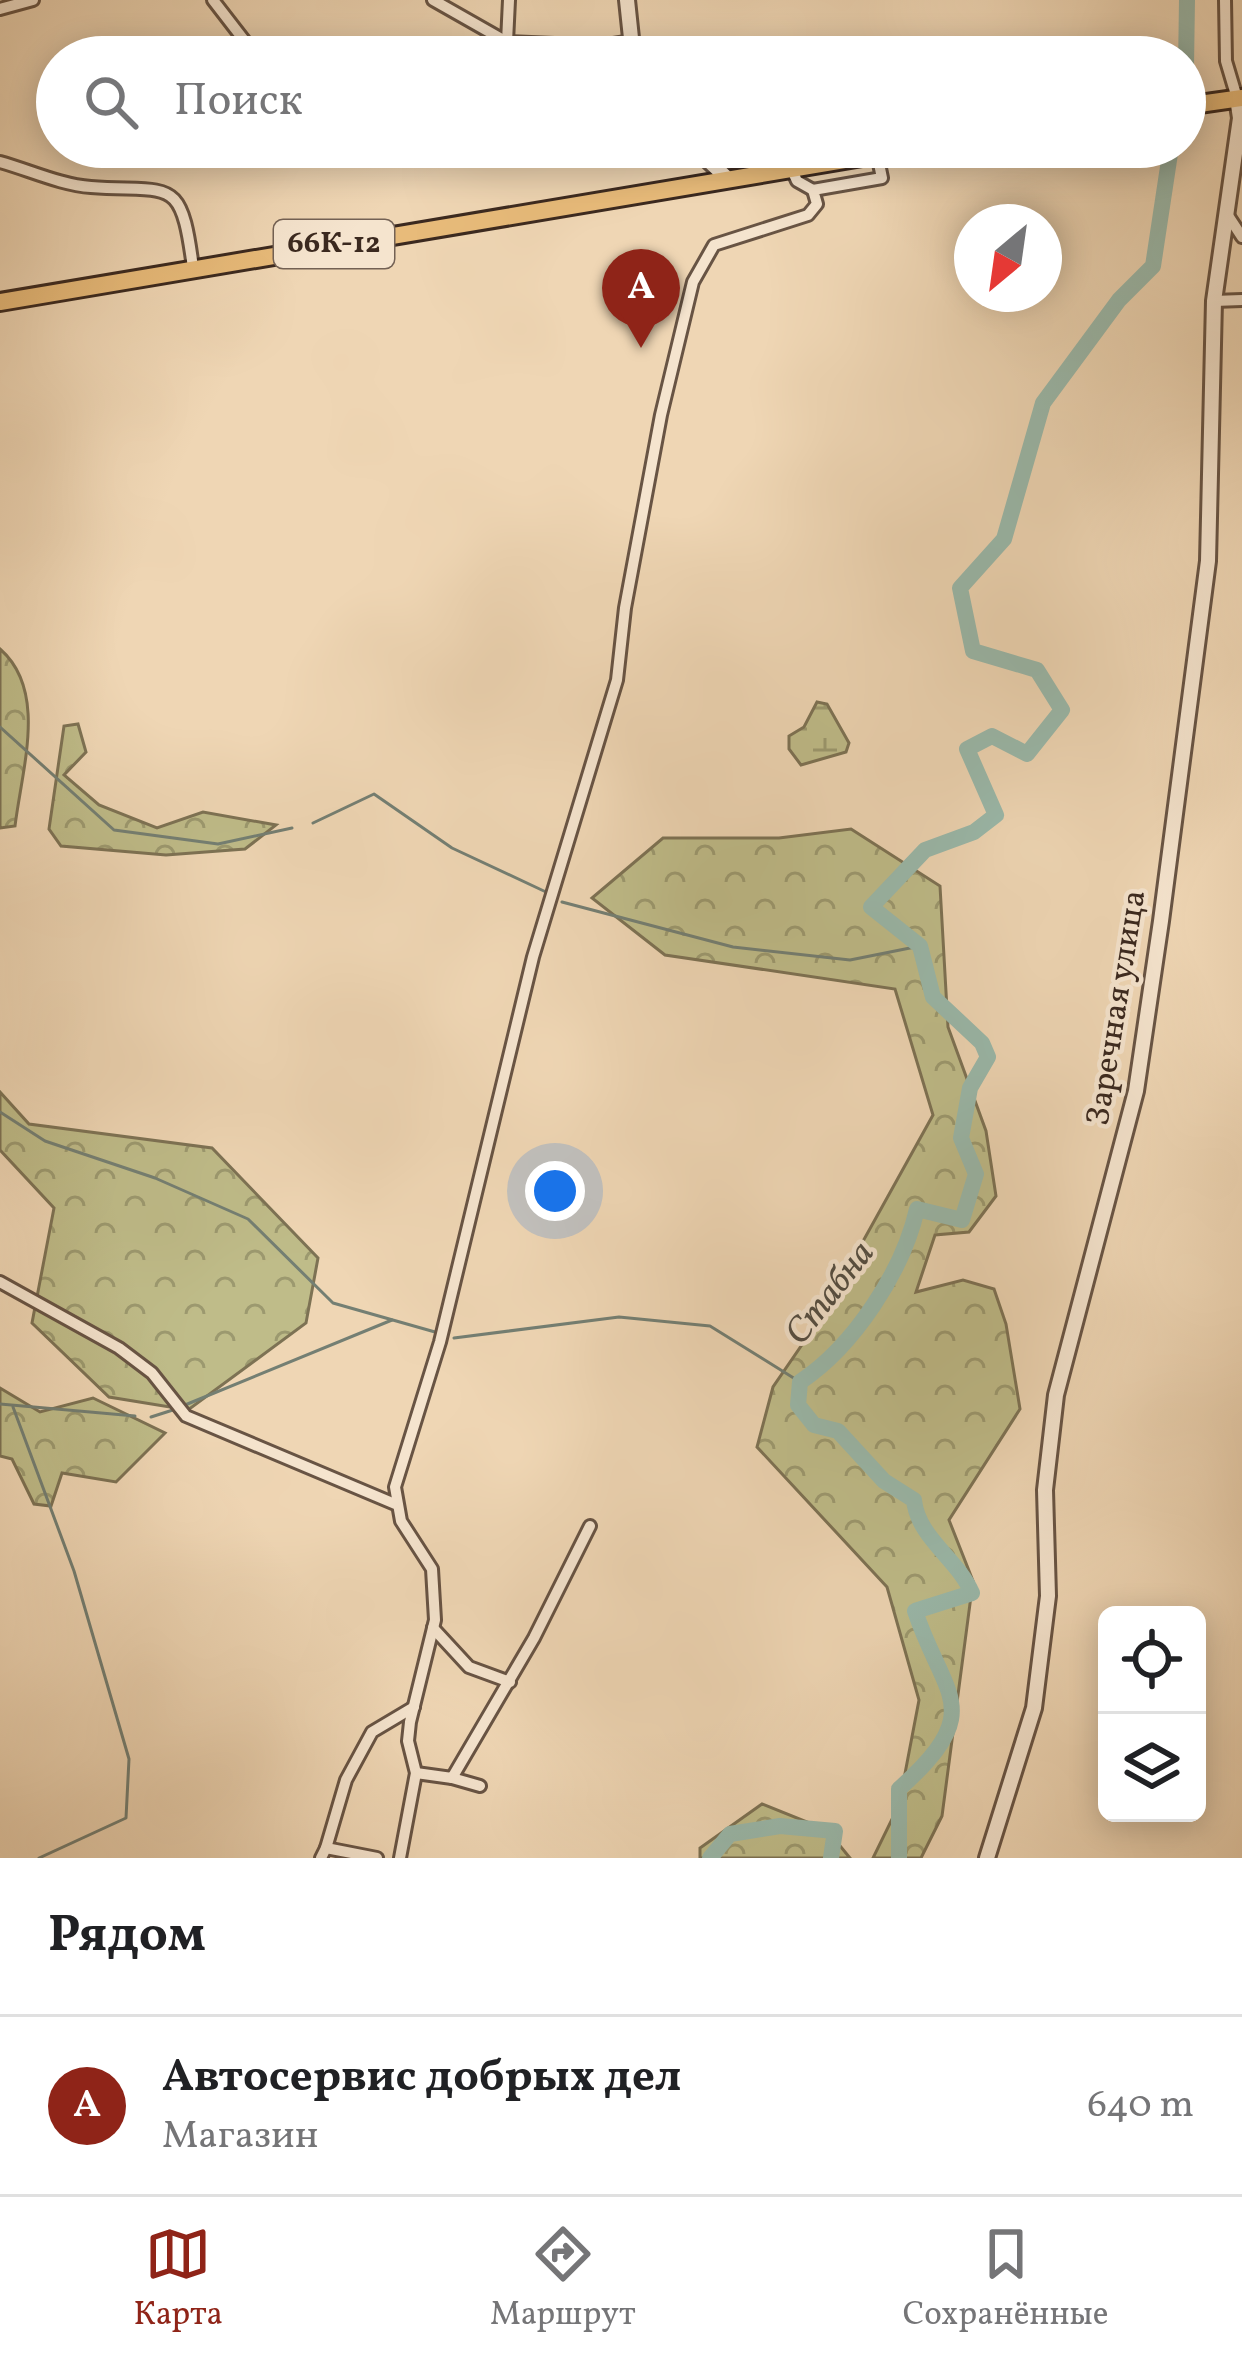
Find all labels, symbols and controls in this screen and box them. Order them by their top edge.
search box [36,36,1206,168]
icon: search [78,69,144,135]
text: Поиск [174,71,303,134]
north arrow [954,204,1062,312]
road number: 66К-12 [274,220,394,268]
pin: A [602,249,680,348]
street label: Заречная улица [1077,887,1159,1129]
your location [525,1161,585,1221]
water label: Стабна [775,1232,887,1356]
map controls [1098,1606,1206,1822]
button: locate [1098,1606,1206,1714]
button: layers [1098,1714,1206,1822]
text: Рядом [48,1901,206,1972]
text: Автосервис добрых дел [162,2047,681,2110]
text: A [73,2079,101,2133]
text: 640 m [1087,2079,1194,2133]
text: Магазин [162,2110,319,2164]
tab: Карта [133,2221,223,2339]
tab: Маршрут [490,2221,636,2339]
tab: Сохранённые [903,2221,1108,2339]

